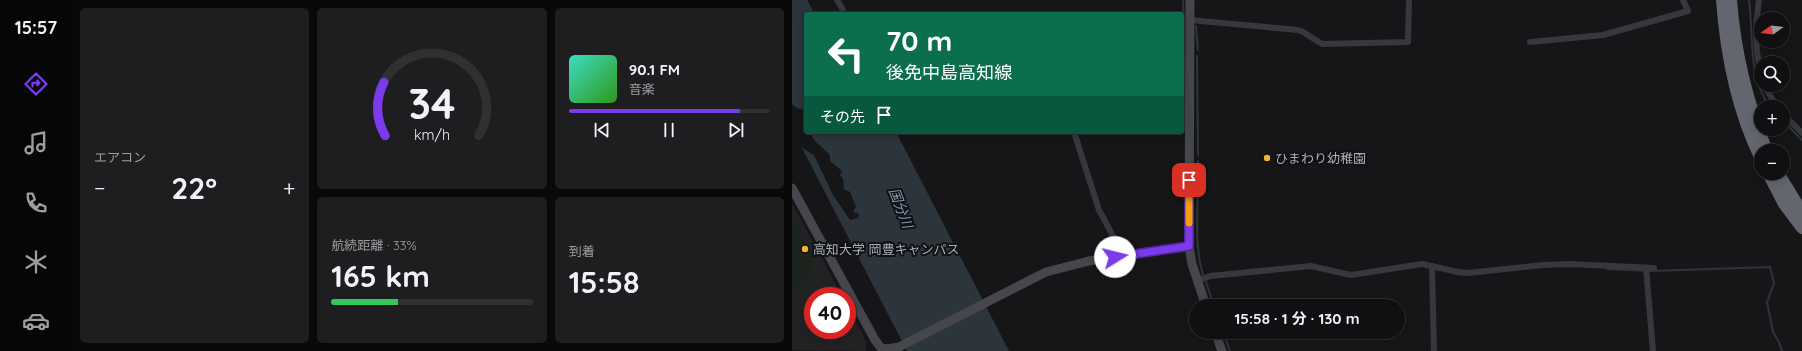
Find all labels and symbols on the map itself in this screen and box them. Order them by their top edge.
north arrow [1754,12,1790,48]
place label: ひまわり幼稚園 [1275,150,1366,166]
marker: ひまわり幼稚園 [1262,153,1272,163]
pin [1172,163,1206,197]
water label: 国分川 [885,185,918,233]
position arrow [1094,236,1136,278]
place label: 高知大学 岡豊キャンパス [813,241,960,257]
marker: 高知大学 岡豊キャンパス [800,244,810,254]
speed limit sign: 40 [804,287,856,339]

